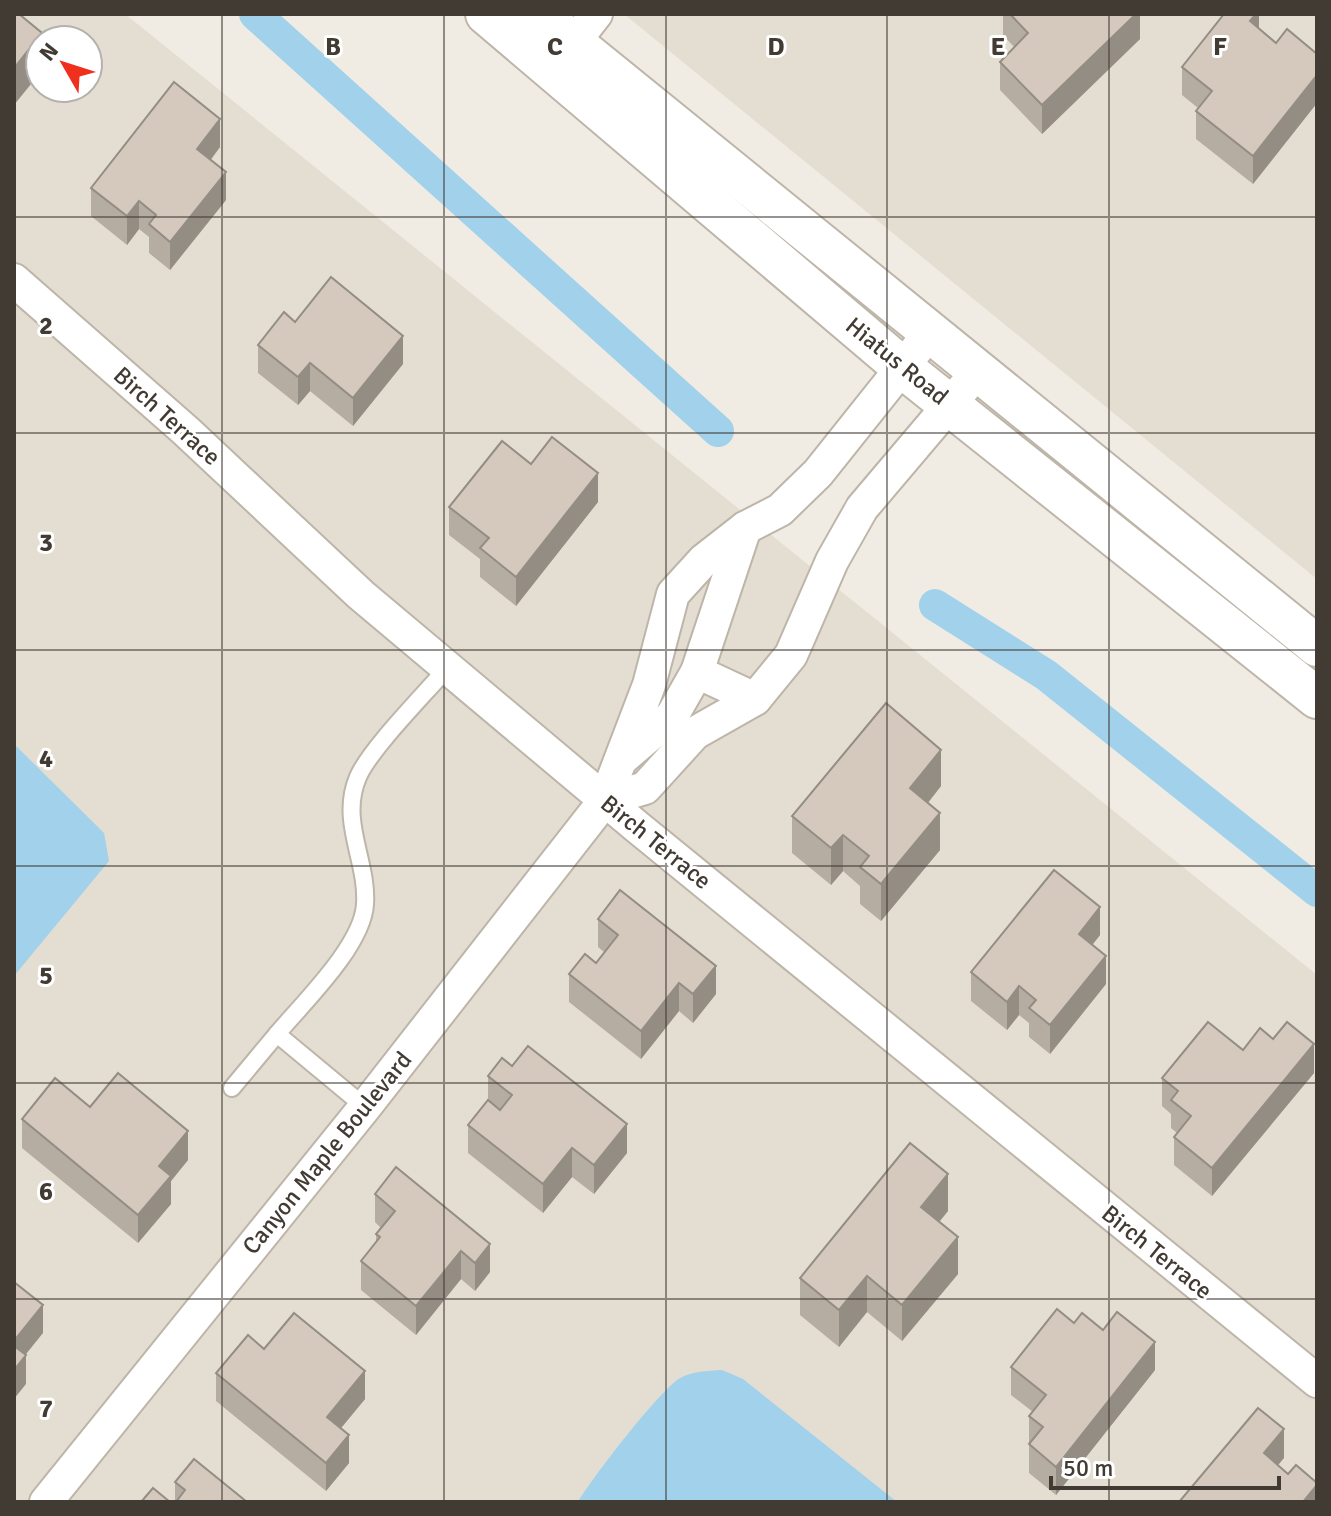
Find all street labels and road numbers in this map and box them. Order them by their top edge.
street label: Hiatus Road [840,311,954,411]
street label: Birch Terrace [107,360,227,472]
street label: Birch Terrace [595,788,717,896]
street label: Canyon Maple Boulevard [236,1045,418,1261]
street label: Birch Terrace [1096,1198,1218,1306]

